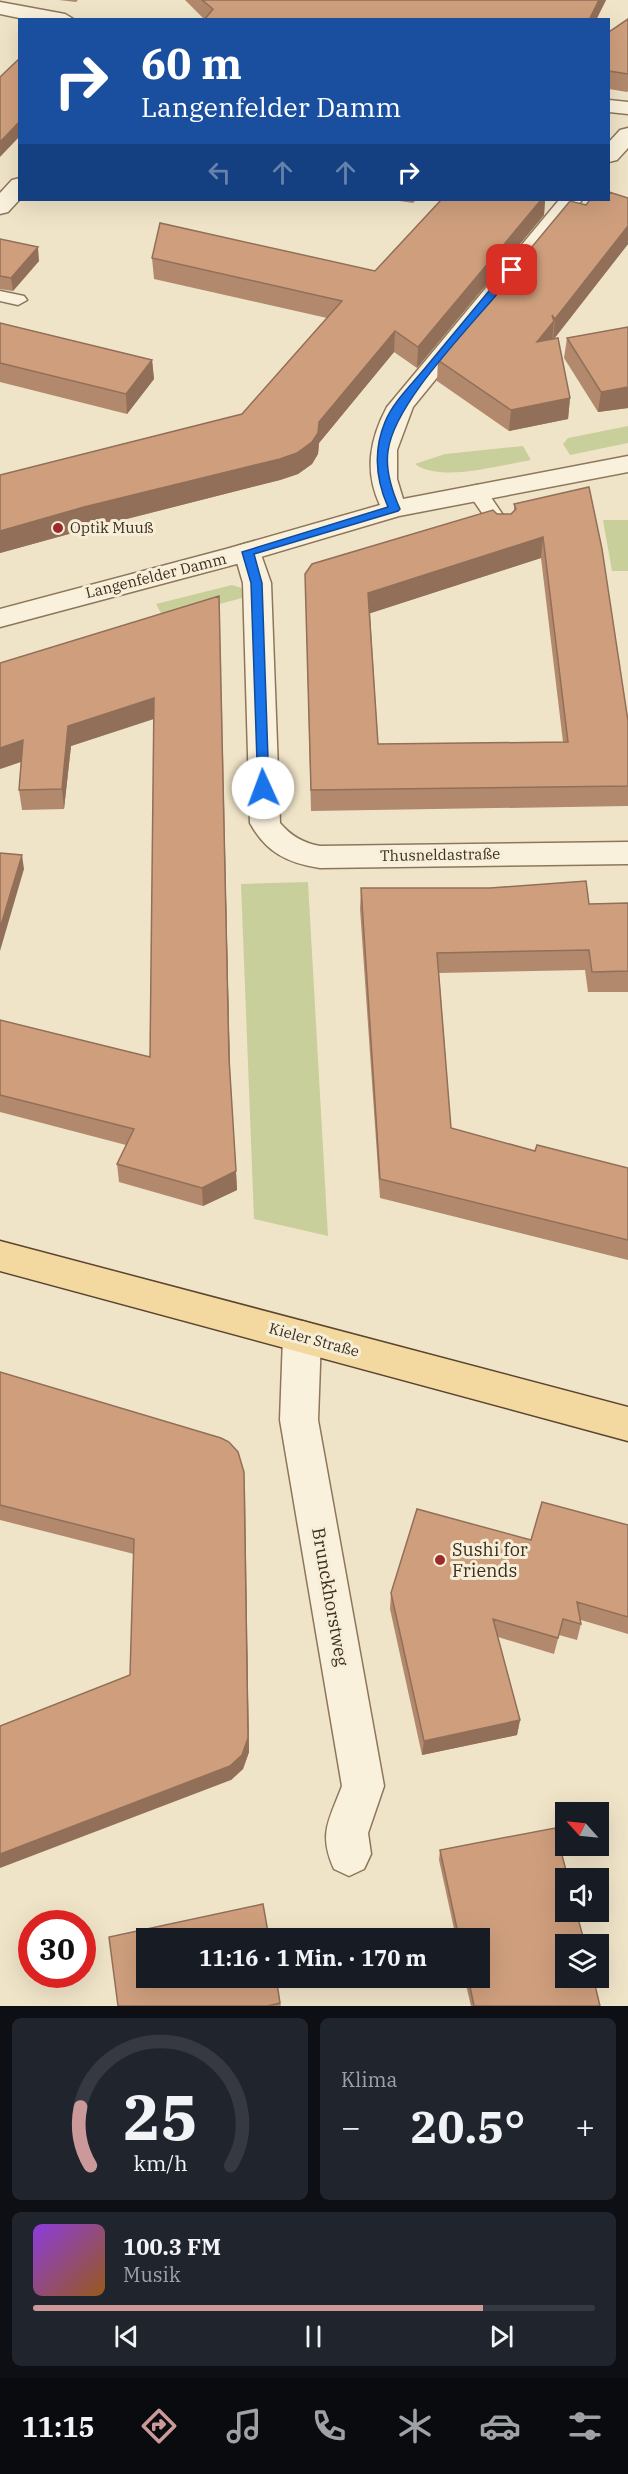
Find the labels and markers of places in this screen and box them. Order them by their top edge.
pin [486,244,537,295]
place label: Optik Muuß [70,518,154,537]
marker: Optik Muuß [51,521,65,535]
place label: Sushi for Friends [452,1538,528,1582]
marker: Sushi for Friends [433,1553,447,1567]

